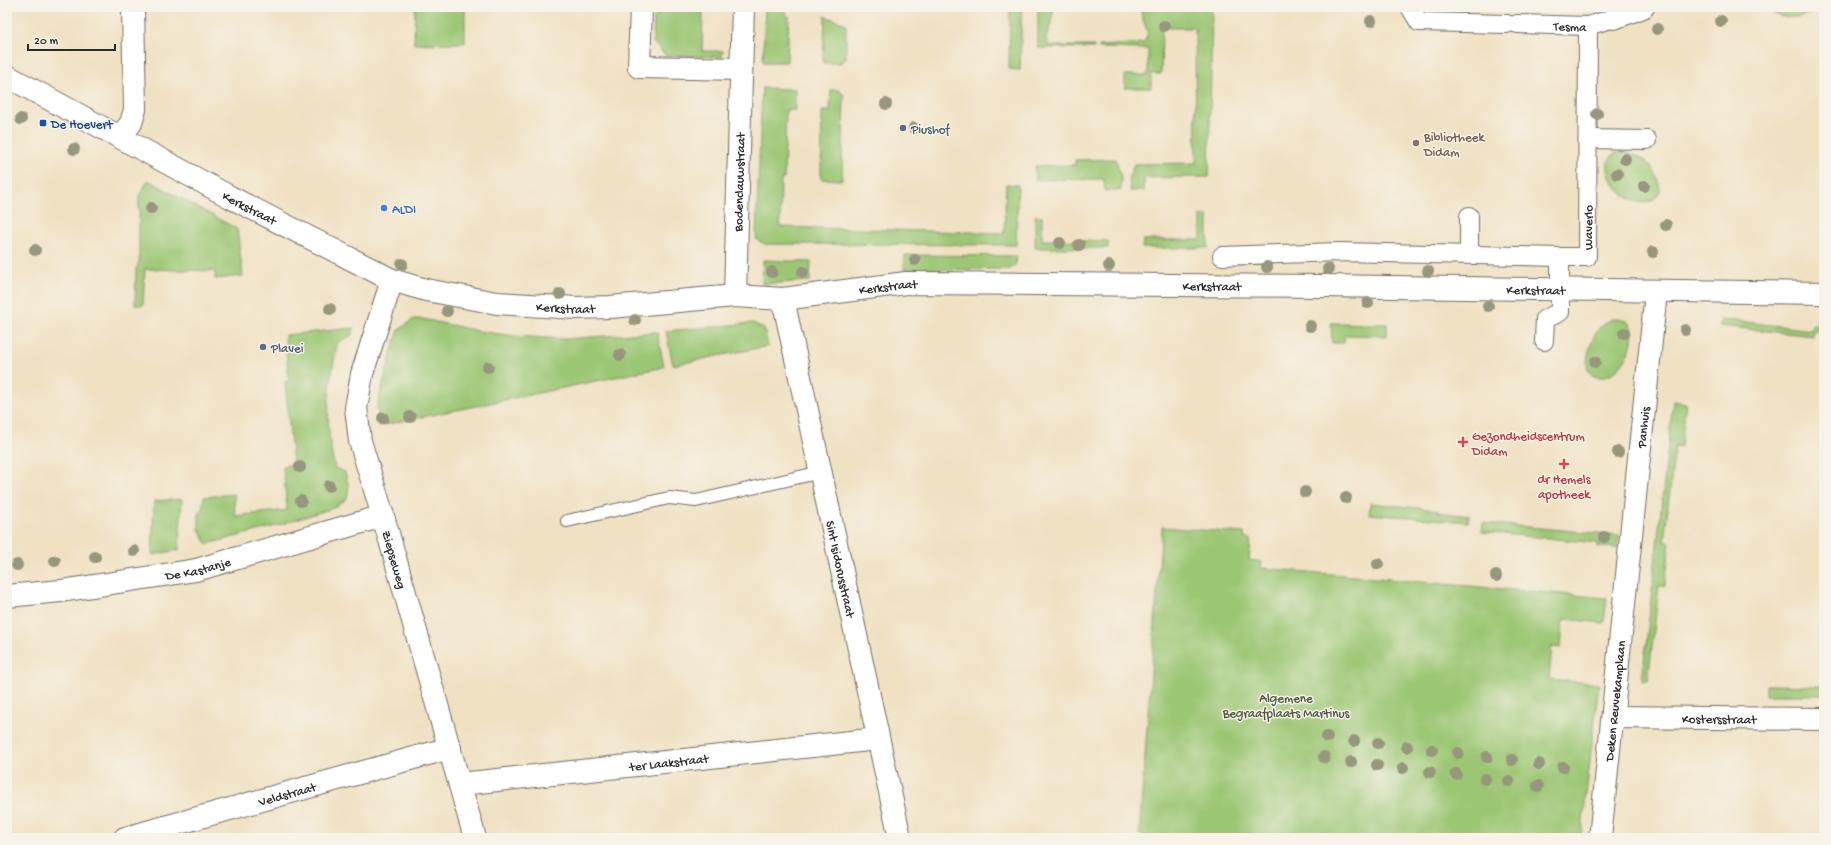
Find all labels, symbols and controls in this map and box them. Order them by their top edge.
street label: Tesma [1552,20,1587,36]
scale bar [28,26,115,52]
text: 20 m [34,35,59,49]
marker: De Hoevert [38,118,48,128]
place label: De Hoevert [50,118,114,133]
marker: Piushof [898,123,908,133]
place label: Piushof [910,123,951,138]
street label: Bodenclauwstraat [732,131,750,233]
place label: Bibliotheek Didam [1423,131,1485,161]
marker: Bibliotheek Didam [1411,138,1421,148]
street label: Kerkstraat [219,189,280,230]
marker: ALDI [379,203,389,213]
place label: ALDI [392,203,416,218]
street label: Waverlo [1582,205,1597,250]
street label: Kerkstraat [858,278,919,299]
street label: Kerkstraat [1182,280,1243,295]
street label: Kerkstraat [1506,284,1567,299]
street label: Kerkstraat [536,300,597,318]
marker: Plavei [258,342,268,352]
place label: Plavei [270,342,304,357]
street label: Panhuis [1635,405,1654,450]
place label: Gezondheidscentrum Didam [1471,430,1585,460]
marker: Gezondheidscentrum Didam [1457,436,1469,448]
marker: dr Hemels apotheek [1559,459,1569,469]
place label: dr Hemels apotheek [1537,473,1592,503]
street label: Sint Isidorusstraat [821,519,857,621]
street label: Ziepseweg [378,529,408,591]
street label: De Kastanje [163,555,233,585]
street label: Deken Reuvekamplaan [1603,639,1630,763]
park label: Algemene Begraafplaats Martinus [1222,692,1351,722]
street label: Kostersstraat [1682,713,1758,728]
street label: ter Laakstraat [628,752,711,776]
street label: Veldstraat [256,780,320,811]

